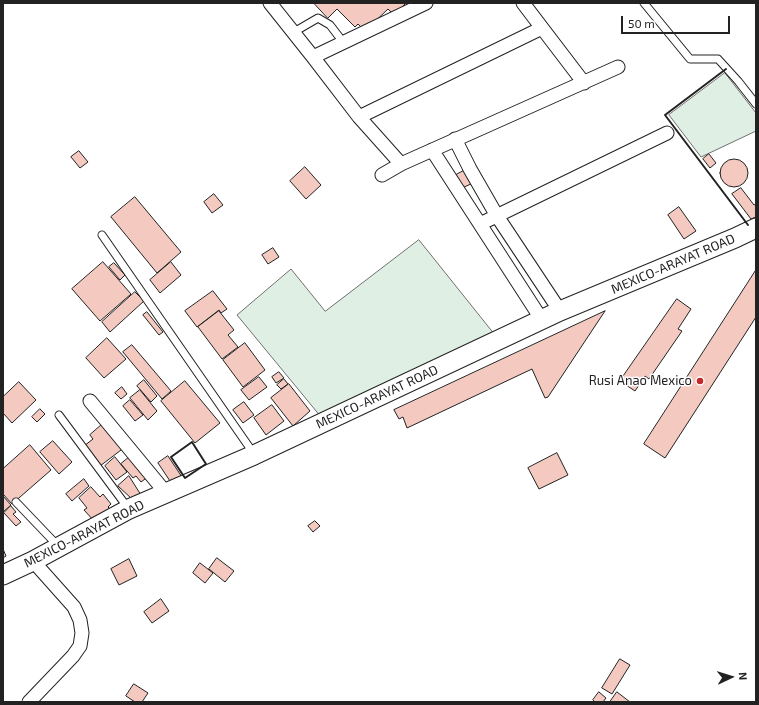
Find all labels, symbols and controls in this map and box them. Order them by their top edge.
scale bar [623,8,732,34]
text: 50 m [628,16,655,30]
street label: MEXICO-ARAYAT ROAD [609,231,737,297]
street label: MEXICO-ARAYAT ROAD [313,362,441,432]
place label: Rusi Anao Mexico [589,373,692,389]
marker: Rusi Anao Mexico [695,376,705,386]
street label: MEXICO-ARAYAT ROAD [21,497,147,571]
north arrow [711,657,751,697]
text: N [737,672,750,681]

